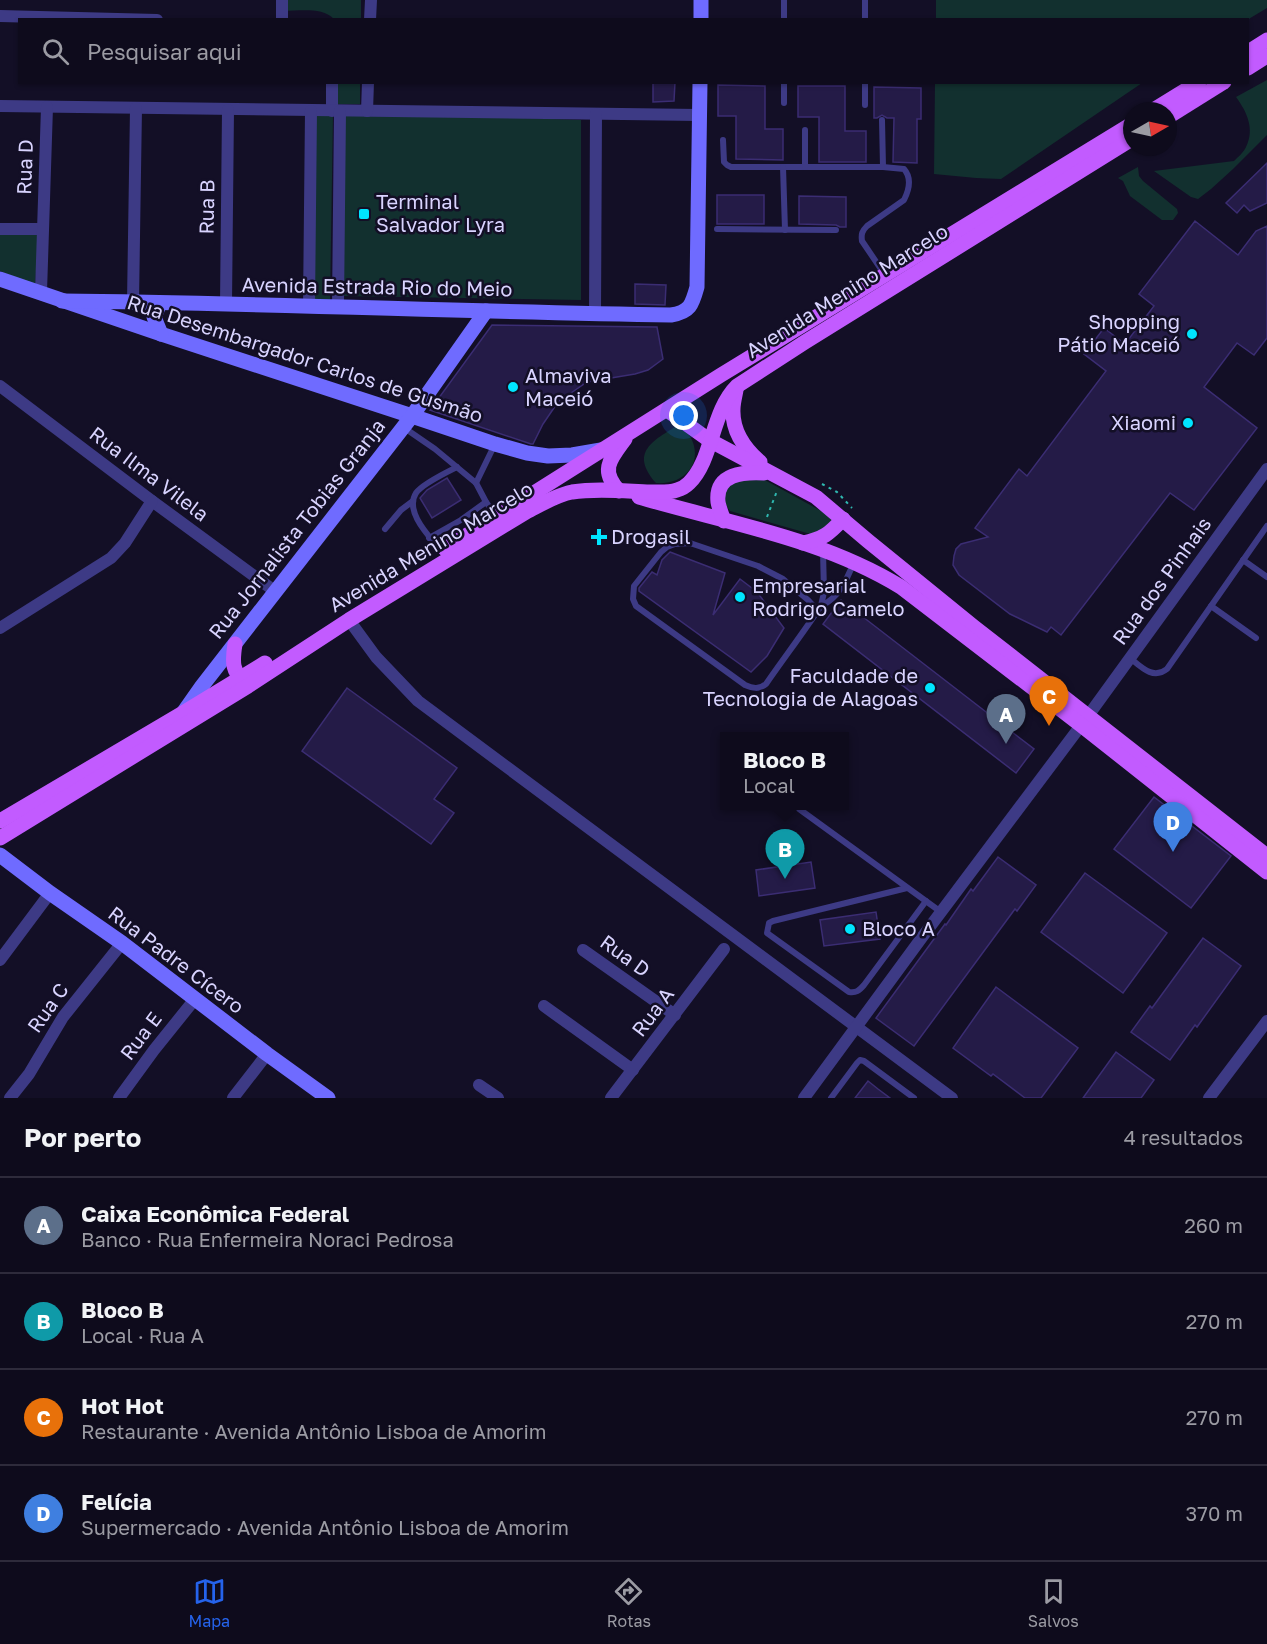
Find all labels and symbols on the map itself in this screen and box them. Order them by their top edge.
north arrow [1123,102,1177,156]
street label: Rua D [11,139,37,195]
street label: Rua B [194,179,218,235]
place label: Terminal Salvador Lyra [376,189,505,236]
marker: Terminal Salvador Lyra [357,207,371,221]
street label: Avenida Menino Marcelo [741,218,952,362]
street label: Avenida Estrada Rio do Meio [242,272,513,300]
street label: Rua Desembargador Carlos de Gusmão [125,289,486,427]
place label: Shopping Pátio Maceió [1057,309,1180,356]
marker: Shopping Pátio Maceió [1185,327,1199,341]
place label: Almaviva Maceió [525,363,611,410]
marker: Almaviva Maceió [506,380,520,394]
your location [669,401,698,430]
place label: Xiaomi [1111,410,1176,434]
street label: Rua Jornalista Tobias Granja [203,414,389,643]
marker: Xiaomi [1181,416,1195,430]
street label: Rua Ilma Vilela [85,421,214,526]
street label: Avenida Menino Marcelo [324,476,537,617]
street label: Rua dos Pinhais [1107,512,1216,649]
place label: Drogasil [611,524,691,548]
marker: Drogasil [592,530,606,544]
place label: Empresarial Rodrigo Camelo [752,573,905,620]
marker: Empresarial Rodrigo Camelo [733,590,747,604]
place label: Faculdade de Tecnologia de Alagoas [703,663,918,710]
pin: C [1030,676,1068,726]
marker: Faculdade de Tecnologia de Alagoas [923,681,937,695]
pin: A [986,694,1026,744]
pin: D [1154,802,1192,852]
pin: B [766,830,804,879]
street label: Rua Padre Cícero [104,900,249,1018]
place label: Bloco A [862,916,935,940]
marker: Bloco A [843,922,857,936]
street label: Rua D [596,929,655,981]
street label: Rua C [22,978,73,1037]
street label: Rua A [626,982,678,1041]
street label: Rua E [114,1007,166,1064]

